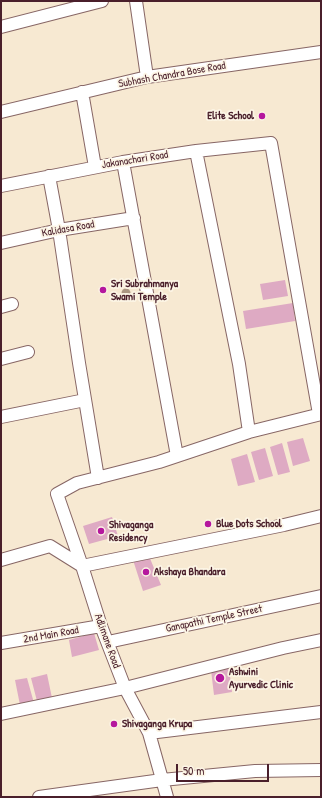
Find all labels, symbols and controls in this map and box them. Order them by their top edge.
street label: Subhash Chandra Bose Road [117,59,227,91]
place label: Elite School [207,109,254,123]
marker: Elite School [257,111,267,121]
street label: Jakanachari Road [101,148,169,172]
street label: Kalidasa Road [41,218,95,240]
place label: Sri Subrahmanya Swami Temple [111,277,178,303]
marker: Sri Subrahmanya Swami Temple [98,285,108,295]
place label: Blue Dots School [216,517,282,531]
place label: Shivaganga Residency [109,518,153,544]
marker: Blue Dots School [203,519,213,529]
marker: Shivaganga Residency [96,526,106,536]
place label: Akshaya Bhandara [154,565,225,579]
marker: Akshaya Bhandara [141,567,151,577]
street label: Ganapathi Temple Street [164,602,264,636]
street label: Adlimane Road [91,612,123,670]
street label: 2nd Main Road [22,624,80,646]
place label: Ashwini Ayurvedic Clinic [229,665,293,691]
marker: Ashwini Ayurvedic Clinic [214,672,226,684]
place label: Shivaganga Krupa [122,717,192,731]
marker: Shivaganga Krupa [109,719,119,729]
scale bar [178,756,271,782]
text: 50 m [183,762,204,779]

